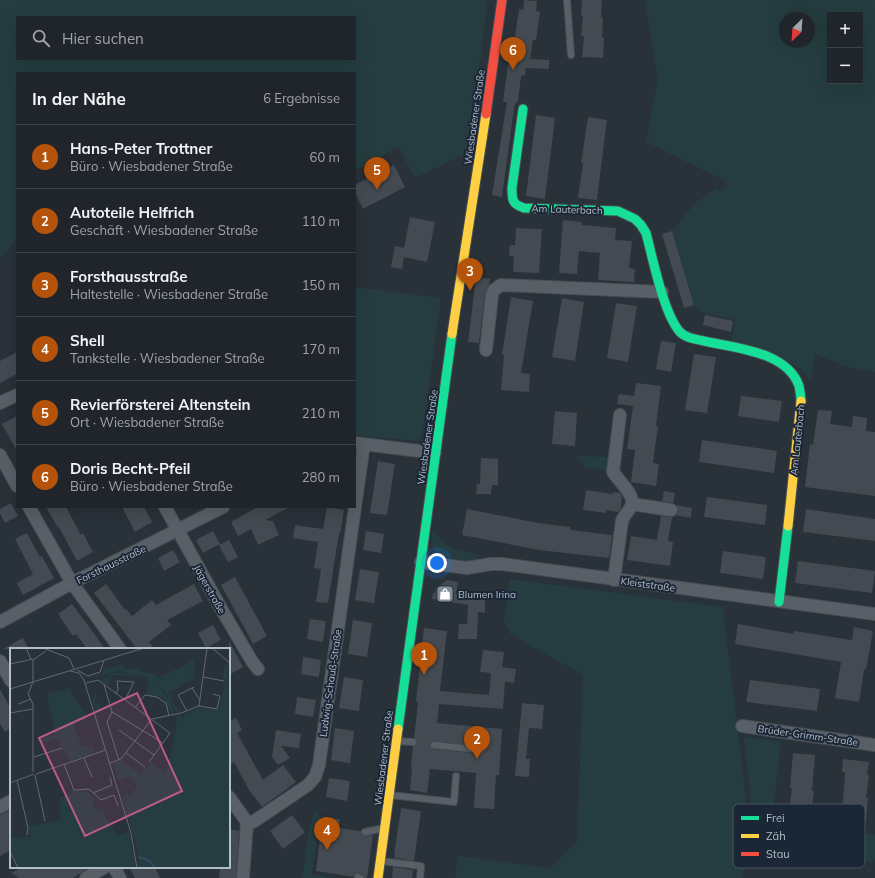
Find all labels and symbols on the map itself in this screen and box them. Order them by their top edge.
north arrow [779,12,815,48]
pin: 6 [500,37,526,70]
street label: Wiesbadener Straße [461,69,488,165]
pin: 5 [364,157,390,190]
street label: Am Lauterbach [531,202,603,217]
pin: 3 [457,258,483,291]
street label: Wiesbadener Straße [414,389,441,485]
street label: Am Lauterbach [787,404,808,476]
street label: Forsthausstraße [74,542,148,587]
your location [427,553,447,573]
street label: Jägerstraße [191,562,228,616]
street label: Kleiststraße [620,574,676,595]
shop icon: Blumen Irina [435,584,455,604]
place label: Blumen Irina [458,588,516,601]
street label: Ludwig-Schauß-Straße [316,628,344,738]
pin: 1 [411,642,437,675]
inset map [10,648,230,868]
street label: Wiesbadener Straße [371,710,396,806]
street label: Brüder-Grimm-Straße [757,722,859,749]
pin: 2 [464,726,490,759]
legend [733,804,865,868]
text: Frei [766,811,785,825]
pin: 4 [314,817,340,850]
text: Zäh [766,829,786,843]
text: Stau [766,847,790,861]

